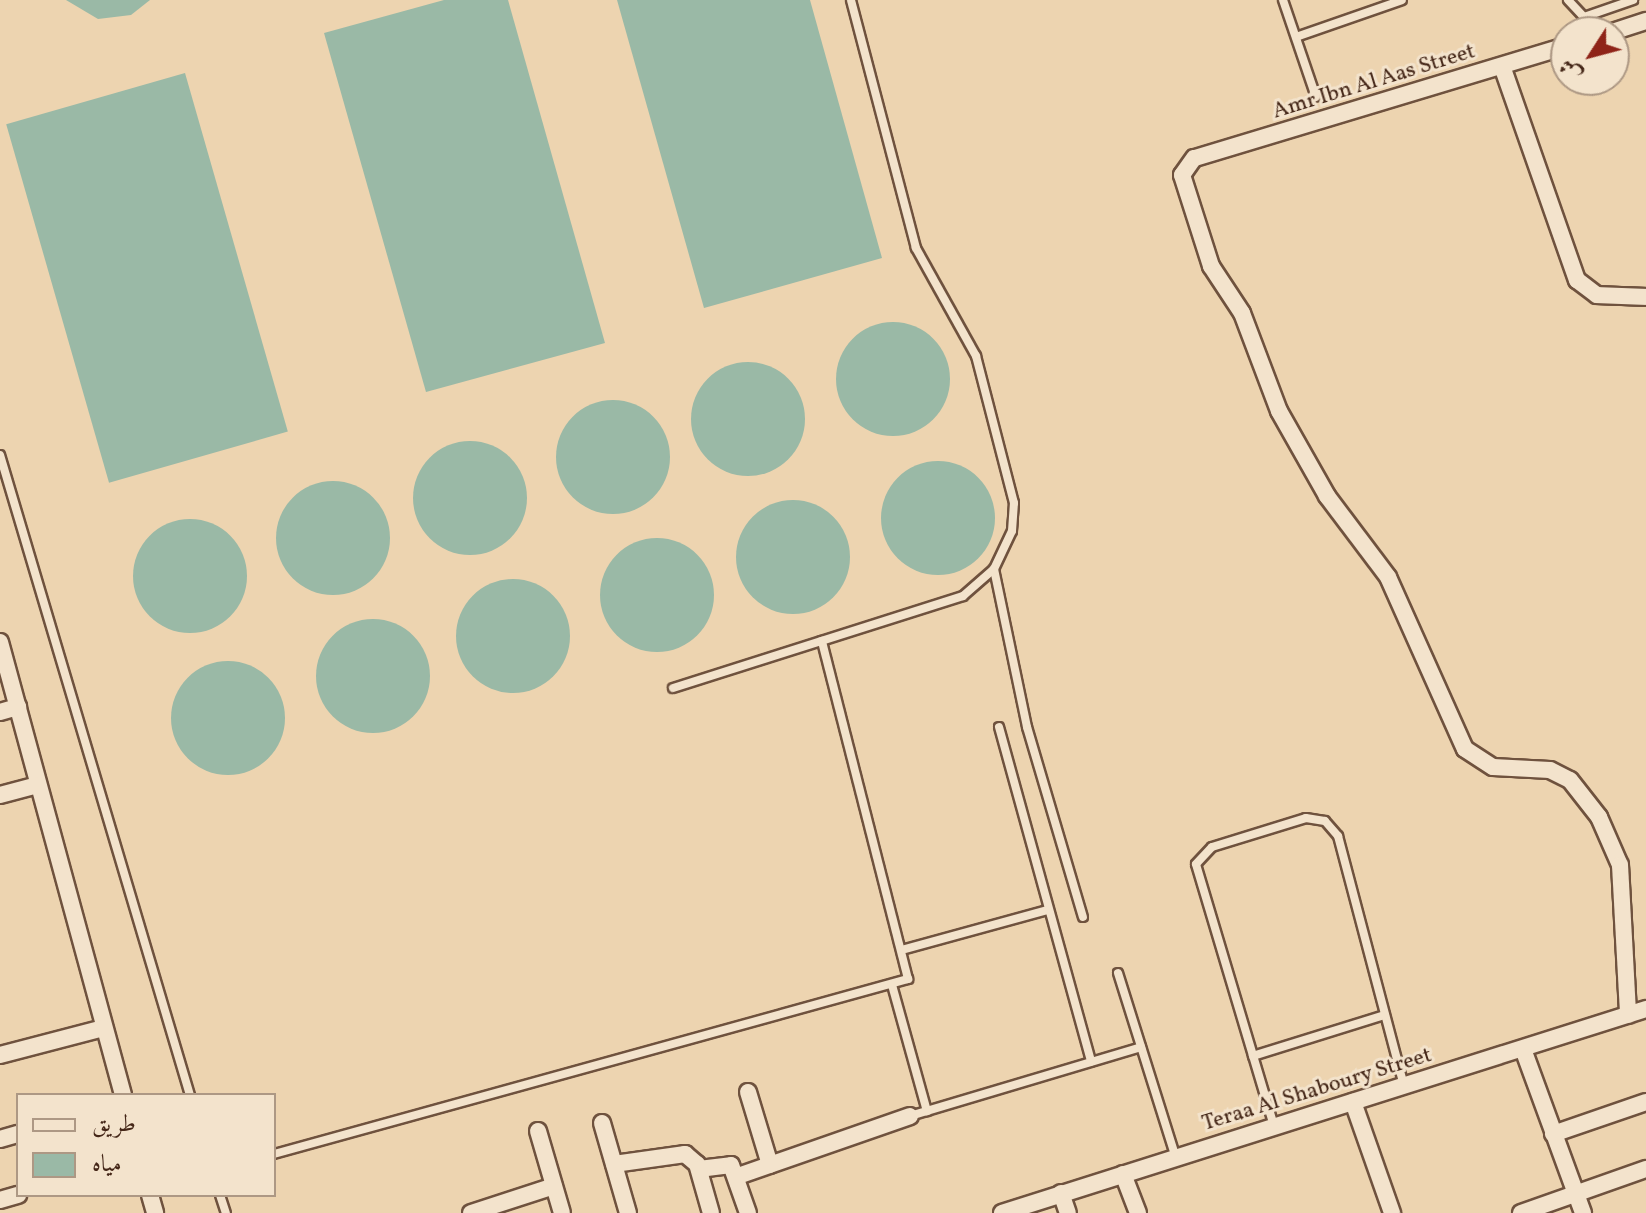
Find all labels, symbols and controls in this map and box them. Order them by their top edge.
north arrow [1550,16,1630,96]
street label: Amr Ibn Al Aas Street [1270,39,1478,125]
text: ش [1553,51,1591,87]
street label: Teraa Al Shaboury Street [1199,1042,1435,1138]
legend [16,1093,276,1197]
text: طريق [92,1108,136,1142]
text: مياه [92,1148,122,1182]

